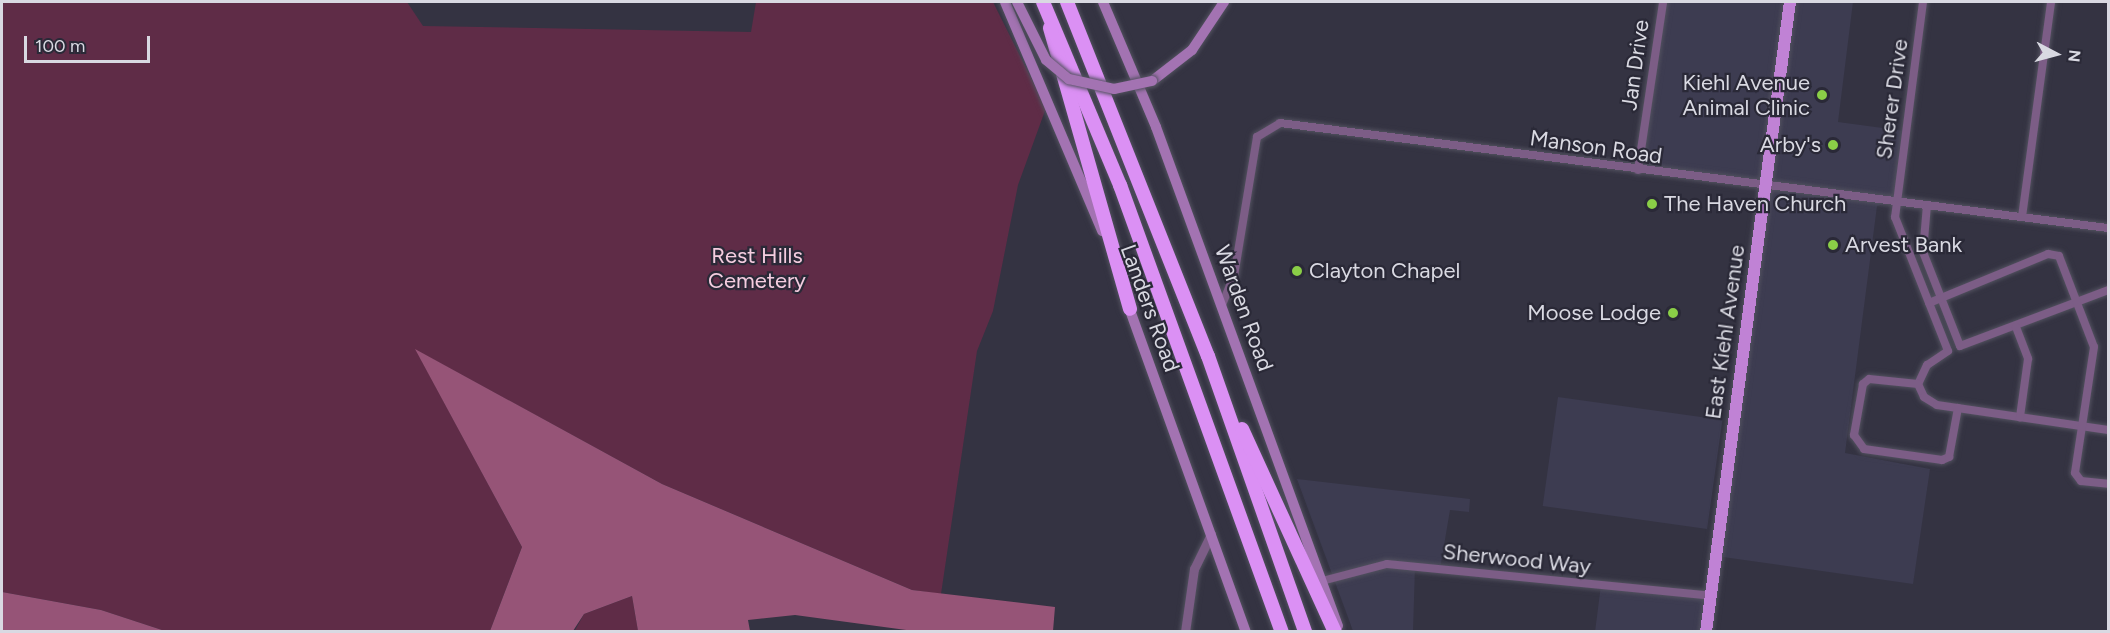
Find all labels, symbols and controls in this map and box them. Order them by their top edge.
street label: Jan Drive [1616,18,1654,112]
scale bar [27,24,153,62]
north arrow [2026,24,2086,84]
text: 100 m [35,35,85,57]
street label: Sherer Drive [1871,37,1913,161]
text: N [2064,49,2084,63]
place label: Kiehl Avenue Animal Clinic [1682,69,1810,120]
marker: Kiehl Avenue Animal Clinic [1815,88,1829,102]
street label: Manson Road [1528,125,1664,169]
place label: Arby's [1760,132,1821,158]
marker: Arby's [1826,138,1840,152]
place label: The Haven Church [1664,191,1846,217]
marker: The Haven Church [1645,197,1659,211]
place label: Arvest Bank [1845,232,1962,258]
marker: Arvest Bank [1826,238,1840,252]
street label: Landers Road [1115,241,1185,375]
street label: Warden Road [1209,241,1279,375]
park label: Rest Hills Cemetery [708,242,806,294]
street label: East Kiehl Avenue [1700,243,1750,421]
place label: Clayton Chapel [1309,258,1460,284]
marker: Clayton Chapel [1290,264,1304,278]
place label: Moose Lodge [1527,300,1661,326]
marker: Moose Lodge [1666,306,1680,320]
street label: Sherwood Way [1442,538,1592,580]

